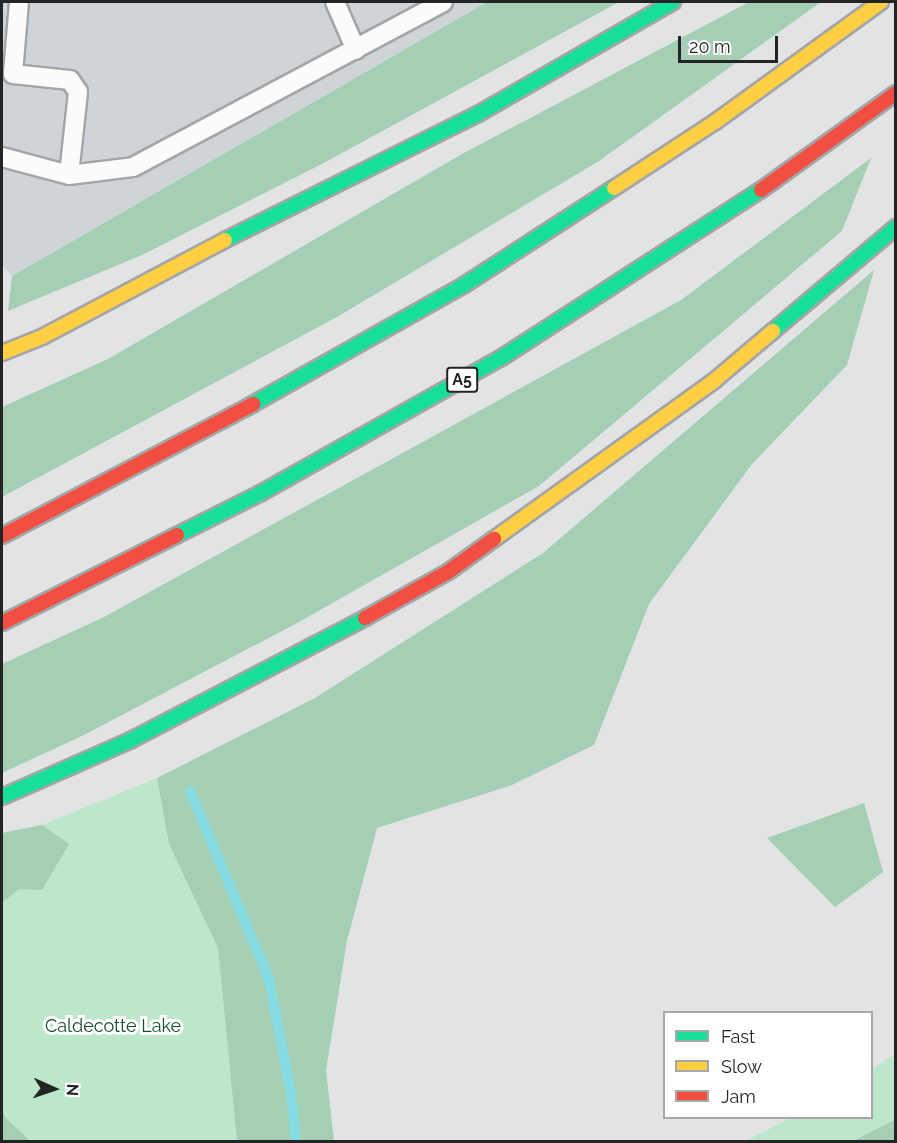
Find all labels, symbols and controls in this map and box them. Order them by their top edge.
scale bar [681,24,782,62]
text: 20 m [689,36,731,57]
road number: A5 [446,367,478,393]
legend [663,1011,873,1119]
park label: Caldecotte Lake [45,1015,181,1037]
text: Fast [721,1026,755,1047]
text: Slow [721,1056,762,1077]
north arrow [24,1059,84,1119]
text: N [63,1083,82,1097]
text: Jam [721,1086,756,1107]

